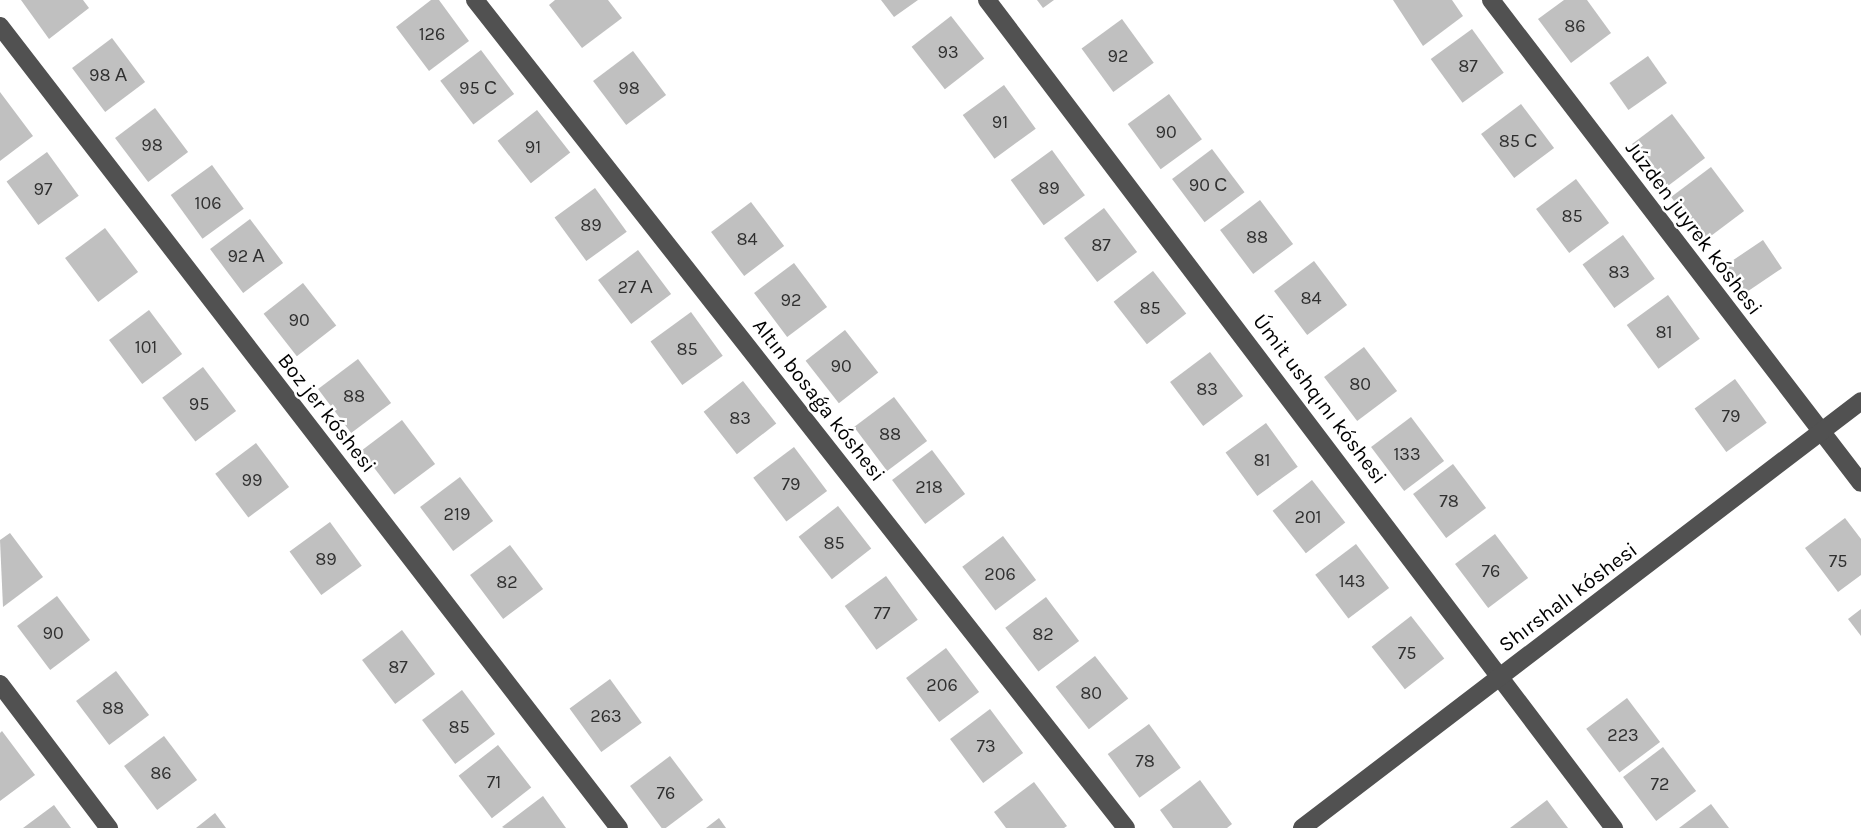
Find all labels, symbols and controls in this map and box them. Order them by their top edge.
house number: 86 [1564,15,1586,37]
house number: 126 [419,23,445,45]
house number: 93 [937,41,959,63]
house number: 92 [1108,45,1128,67]
house number: 87 [1458,55,1478,77]
house number: 98 А [89,64,127,86]
house number: 95 С [459,77,497,99]
house number: 98 [618,77,640,99]
house number: 91 [992,111,1008,133]
house number: 90 [1155,121,1177,143]
house number: 85 С [1499,130,1537,152]
house number: 98 [141,134,163,156]
house number: 91 [525,136,541,158]
street label: Júzden juyrek kóshesi [1620,136,1768,320]
house number: 90 С [1189,174,1227,196]
house number: 89 [1038,177,1060,199]
house number: 97 [34,178,52,200]
house number: 106 [195,192,221,214]
house number: 85 [1561,205,1583,227]
house number: 89 [580,214,602,236]
house number: 88 [1246,226,1268,248]
house number: 84 [736,228,758,250]
house number: 87 [1091,234,1111,256]
house number: 92 А [227,245,265,267]
house number: 83 [1608,261,1630,283]
house number: 27 А [617,276,653,298]
house number: 84 [1300,287,1322,309]
house number: 92 [781,289,801,311]
house number: 85 [1139,297,1161,319]
house number: 90 [288,309,310,331]
street label: Úmit ushqını kóshesi [1248,309,1392,489]
street label: Altın bosaǵa kóshesi [748,314,890,486]
house number: 81 [1655,321,1673,343]
house number: 101 [135,336,157,358]
house number: 85 [676,338,698,360]
street label: Boz jer kóshesi [273,348,381,478]
house number: 90 [830,355,852,377]
house number: 80 [1349,373,1371,395]
house number: 83 [1196,378,1218,400]
house number: 88 [343,385,365,407]
house number: 95 [189,393,209,415]
house number: 79 [1722,405,1740,427]
house number: 83 [729,407,751,429]
house number: 88 [879,423,901,445]
house number: 133 [1393,443,1421,465]
house number: 81 [1253,449,1271,471]
house number: 99 [242,469,262,491]
house number: 79 [782,473,800,495]
house number: 218 [915,476,943,498]
house number: 78 [1439,490,1459,512]
house number: 219 [444,503,470,525]
house number: 201 [1294,506,1322,528]
house number: 85 [823,532,845,554]
street label: Shırshalı kóshesi [1494,537,1642,657]
house number: 89 [315,548,337,570]
house number: 75 [1829,550,1847,572]
house number: 76 [1482,560,1500,582]
house number: 206 [984,563,1016,585]
house number: 143 [1339,570,1365,592]
house number: 82 [496,571,518,593]
house number: 77 [874,602,890,624]
house number: 90 [42,622,64,644]
house number: 82 [1032,623,1054,645]
house number: 75 [1398,642,1416,664]
house number: 87 [388,656,408,678]
house number: 206 [926,674,958,696]
house number: 80 [1080,682,1102,704]
house number: 88 [102,697,124,719]
house number: 263 [590,705,622,727]
house number: 85 [448,716,470,738]
house number: 223 [1607,724,1639,746]
house number: 73 [976,735,996,757]
house number: 78 [1135,750,1155,772]
house number: 86 [150,762,172,784]
house number: 71 [487,771,501,793]
house number: 72 [1651,773,1669,795]
house number: 76 [657,782,675,804]

